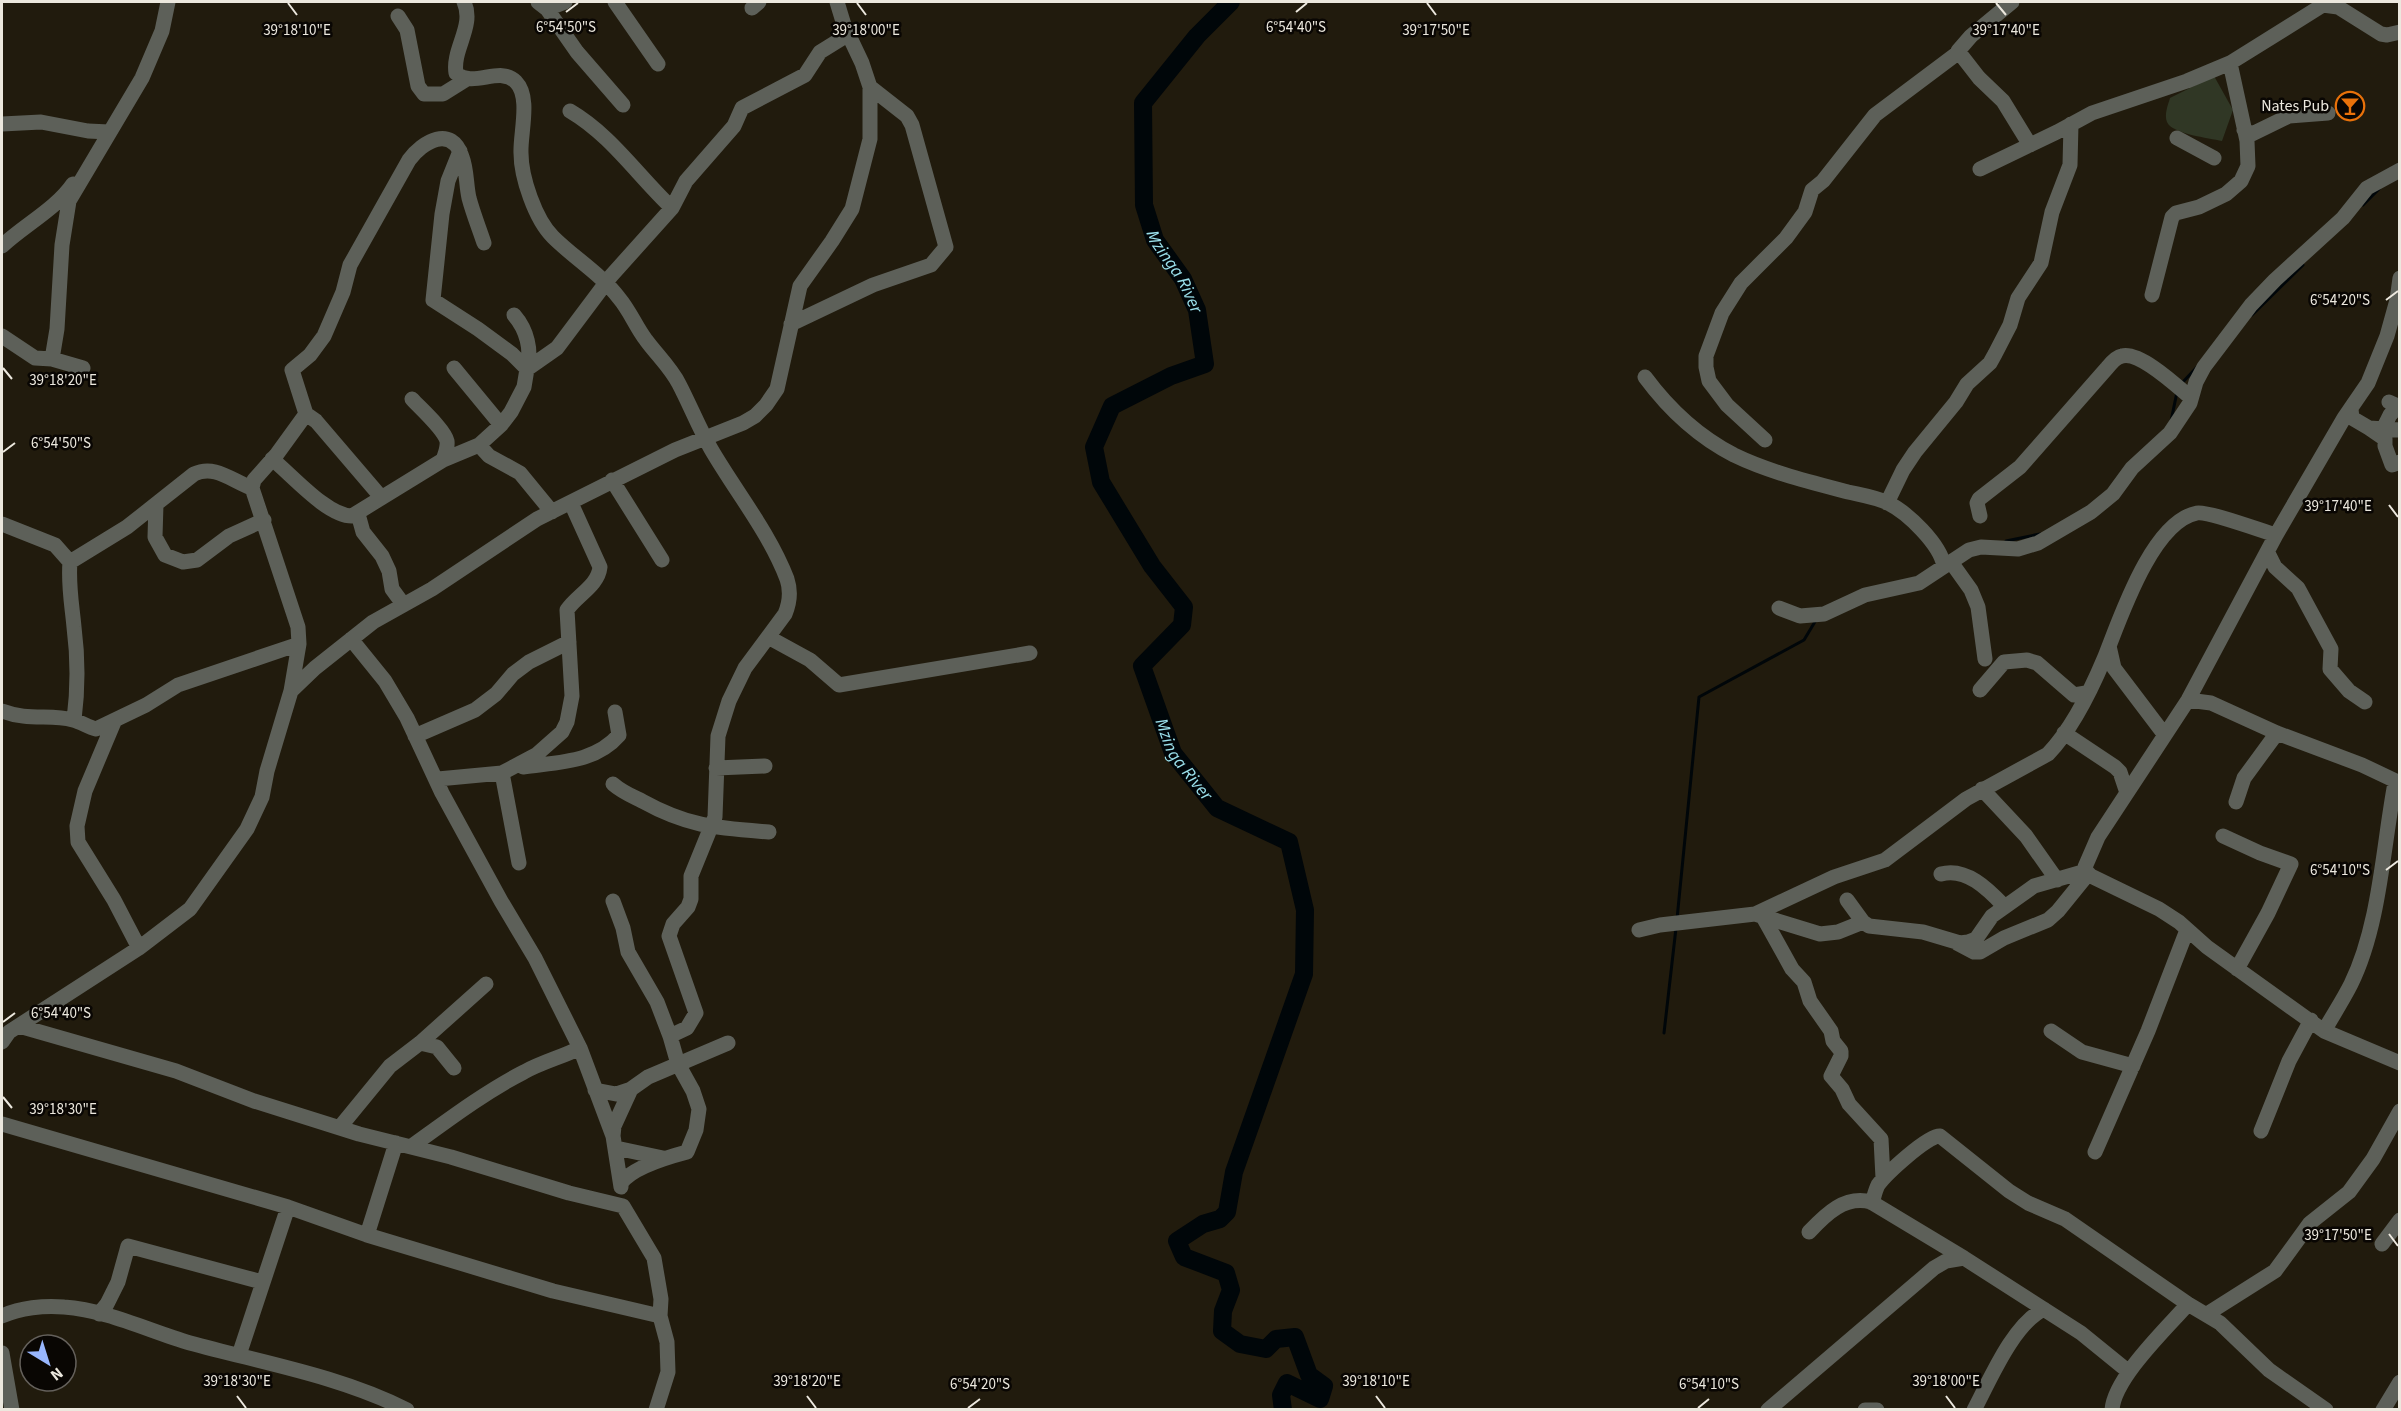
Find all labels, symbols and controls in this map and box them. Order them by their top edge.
text: 6°54'50"S [536,17,596,38]
text: 6°54'40"S [1266,17,1326,38]
text: 39°18'10"E [263,20,331,41]
text: 39°18'00"E [832,20,900,41]
text: 39°17'50"E [1402,20,1470,41]
text: 39°17'40"E [1972,20,2040,41]
bar icon: Nates Pub [2334,90,2366,122]
place label: Nates Pub [2261,95,2329,117]
water label: Mzinga River [1140,227,1210,318]
text: 6°54'20"S [2310,290,2370,311]
text: 39°18'20"E [29,370,97,391]
text: 6°54'50"S [31,433,91,454]
text: 39°17'40"E [2304,496,2372,517]
water label: Mzinga River [1149,715,1219,807]
text: 6°54'10"S [2310,860,2370,881]
text: 6°54'40"S [31,1003,91,1024]
text: 39°18'30"E [29,1099,97,1120]
text: 39°17'50"E [2304,1225,2372,1246]
north arrow [18,1333,78,1393]
text: N [46,1362,68,1386]
text: 39°18'30"E [203,1371,271,1392]
text: 39°18'20"E [773,1371,841,1392]
text: 39°18'10"E [1342,1371,1410,1392]
text: 39°18'00"E [1912,1371,1980,1392]
text: 6°54'20"S [950,1374,1010,1395]
text: 6°54'10"S [1679,1374,1739,1395]

